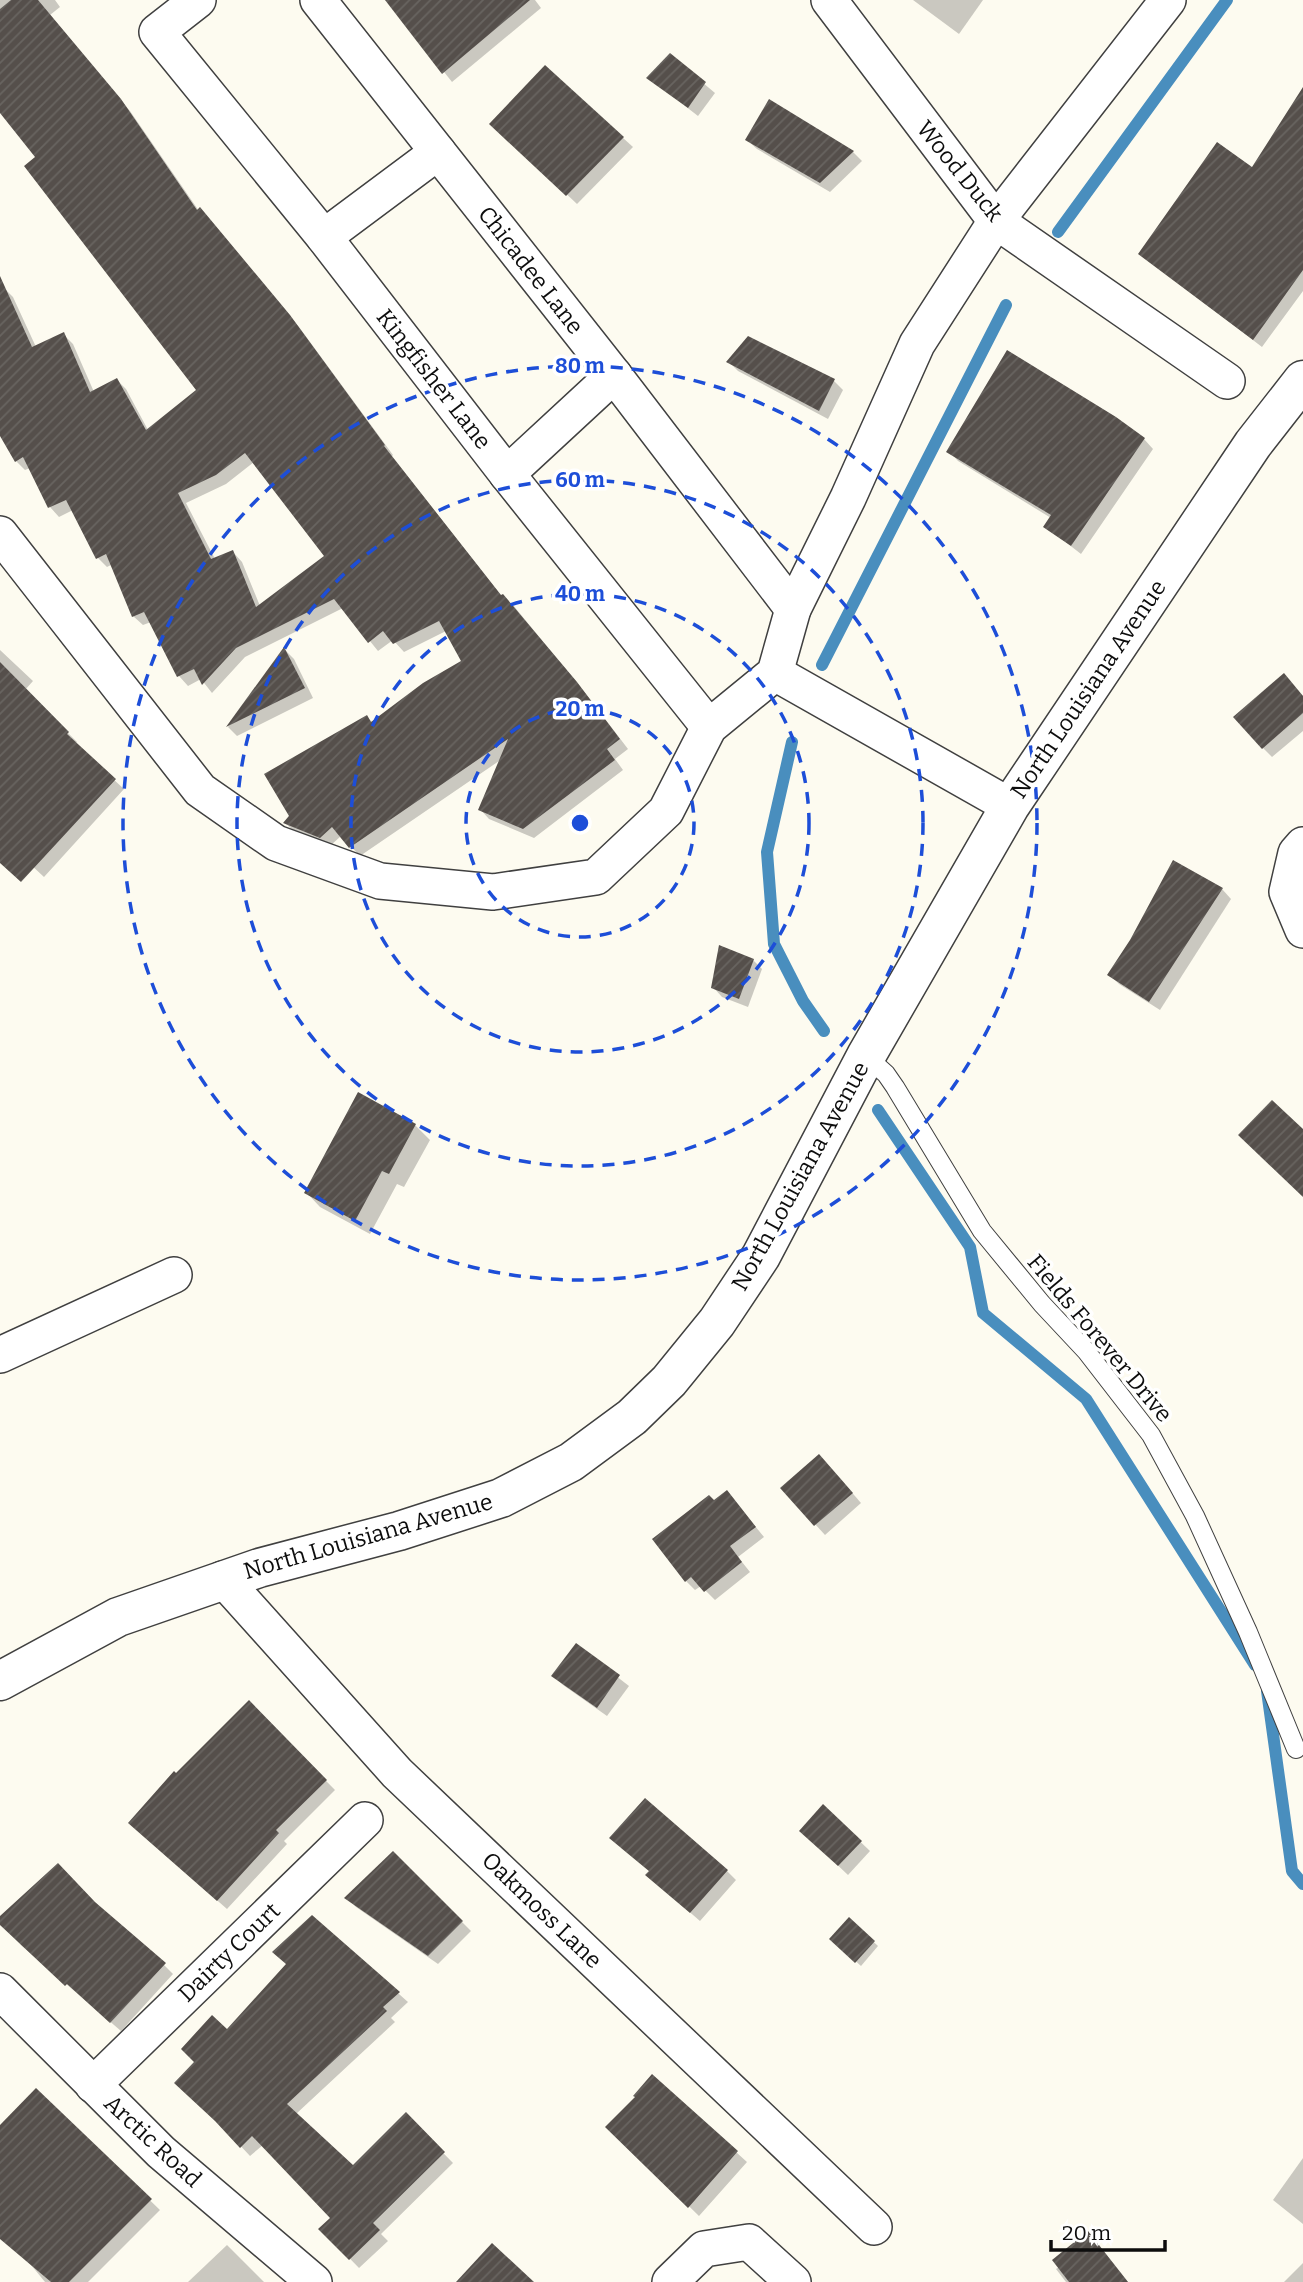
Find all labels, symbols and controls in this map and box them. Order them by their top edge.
street label: Wood Duck [911,115,1009,227]
street label: Chicadee Lane [472,200,590,340]
street label: Kingfisher Lane [371,303,497,455]
text: 80 m [555,353,605,379]
text: 60 m [555,467,605,493]
street label: North Louisiana Avenue [1004,574,1172,804]
text: 40 m [555,581,605,607]
text: 20 m [556,696,604,722]
centre of rings [568,811,592,835]
street label: North Louisiana Avenue [725,1057,875,1295]
street label: Fields Forever Drive [1022,1248,1178,1428]
street label: North Louisiana Avenue [240,1487,496,1585]
street label: Oakmoss Lane [476,1846,608,1974]
street label: Dairty Court [172,1897,286,2007]
street label: Arctic Road [99,2089,208,2193]
scale bar [1051,2208,1165,2252]
text: 20 m [1062,2220,1111,2246]

